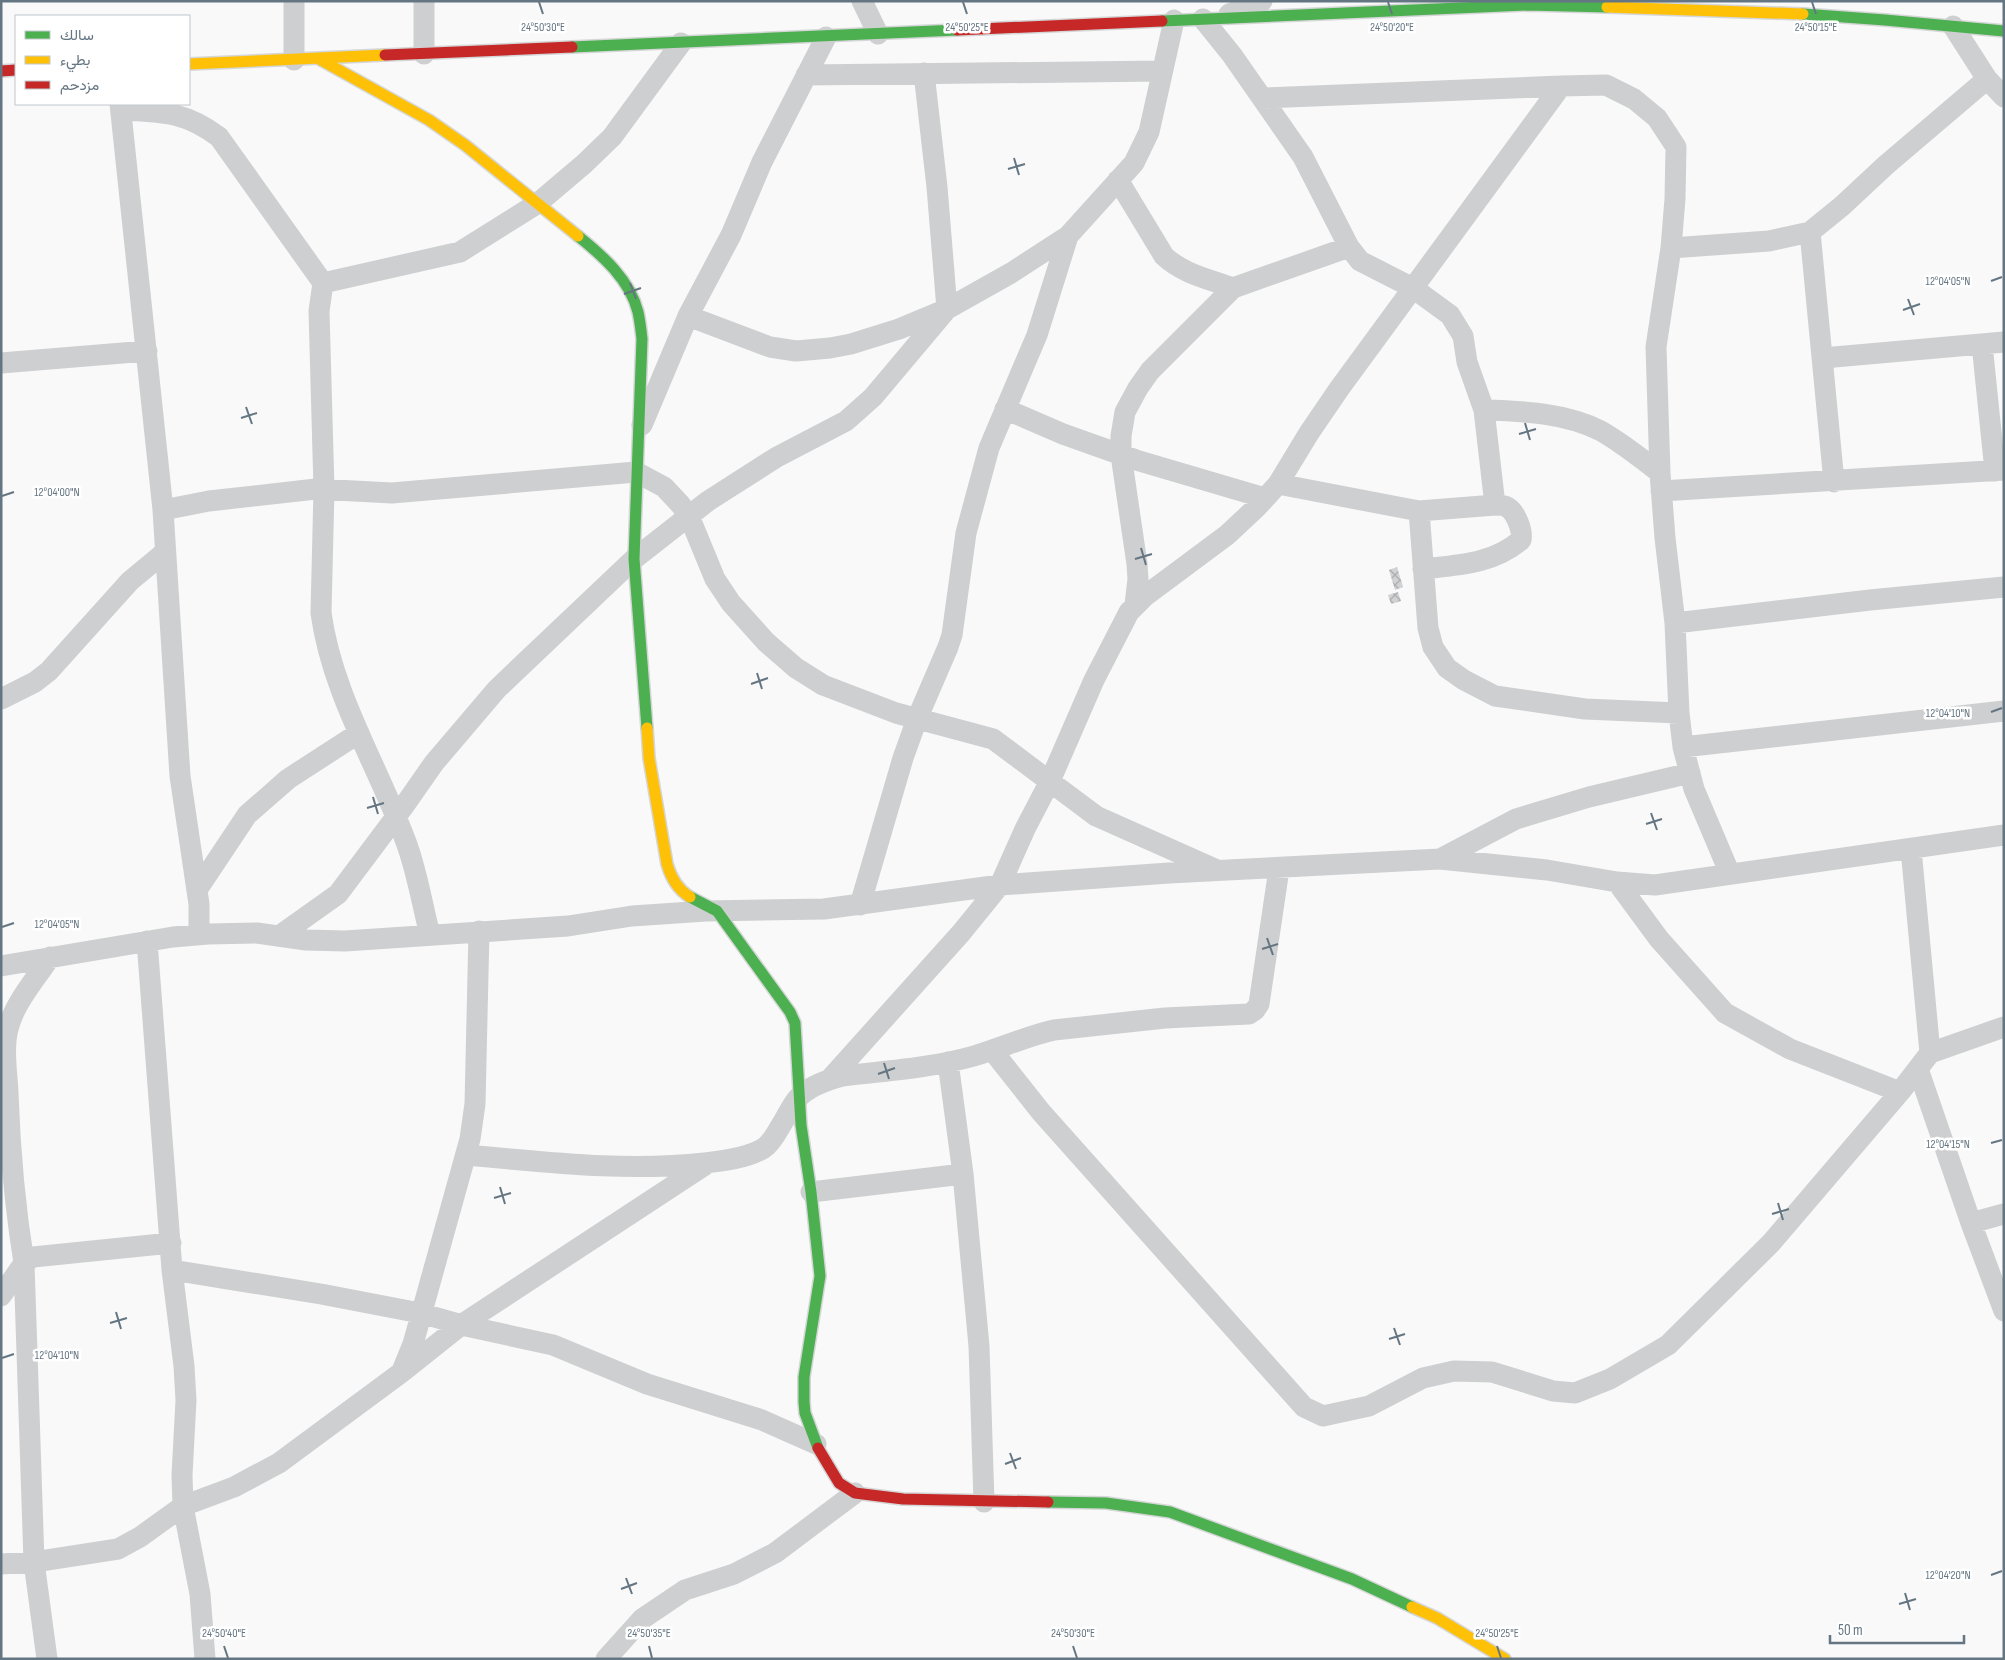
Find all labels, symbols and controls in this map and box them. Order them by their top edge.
legend [15,15,190,105]
text: 24°50'30"E [521,20,565,35]
text: 24°50'25"E [945,20,989,35]
text: 24°50'20"E [1370,20,1414,35]
text: 24°50'15"E [1795,20,1837,35]
text: سالك [60,26,94,45]
text: بطيء [60,51,90,73]
text: مزدحم [60,76,99,95]
text: 12°04'05"N [1926,274,1970,289]
text: 12°04'00"N [34,485,80,500]
text: 12°04'10"N [1926,706,1970,721]
text: 12°04'05"N [35,917,79,932]
text: 12°04'15"N [1926,1137,1970,1152]
text: 12°04'10"N [35,1348,79,1363]
text: 12°04'20"N [1925,1568,1971,1583]
scale bar [1830,1612,1964,1644]
text: 50 m [1838,1621,1863,1640]
text: 24°50'40"E [202,1626,246,1641]
text: 24°50'35"E [627,1626,671,1641]
text: 24°50'30"E [1051,1626,1095,1641]
text: 24°50'25"E [1475,1626,1519,1641]

